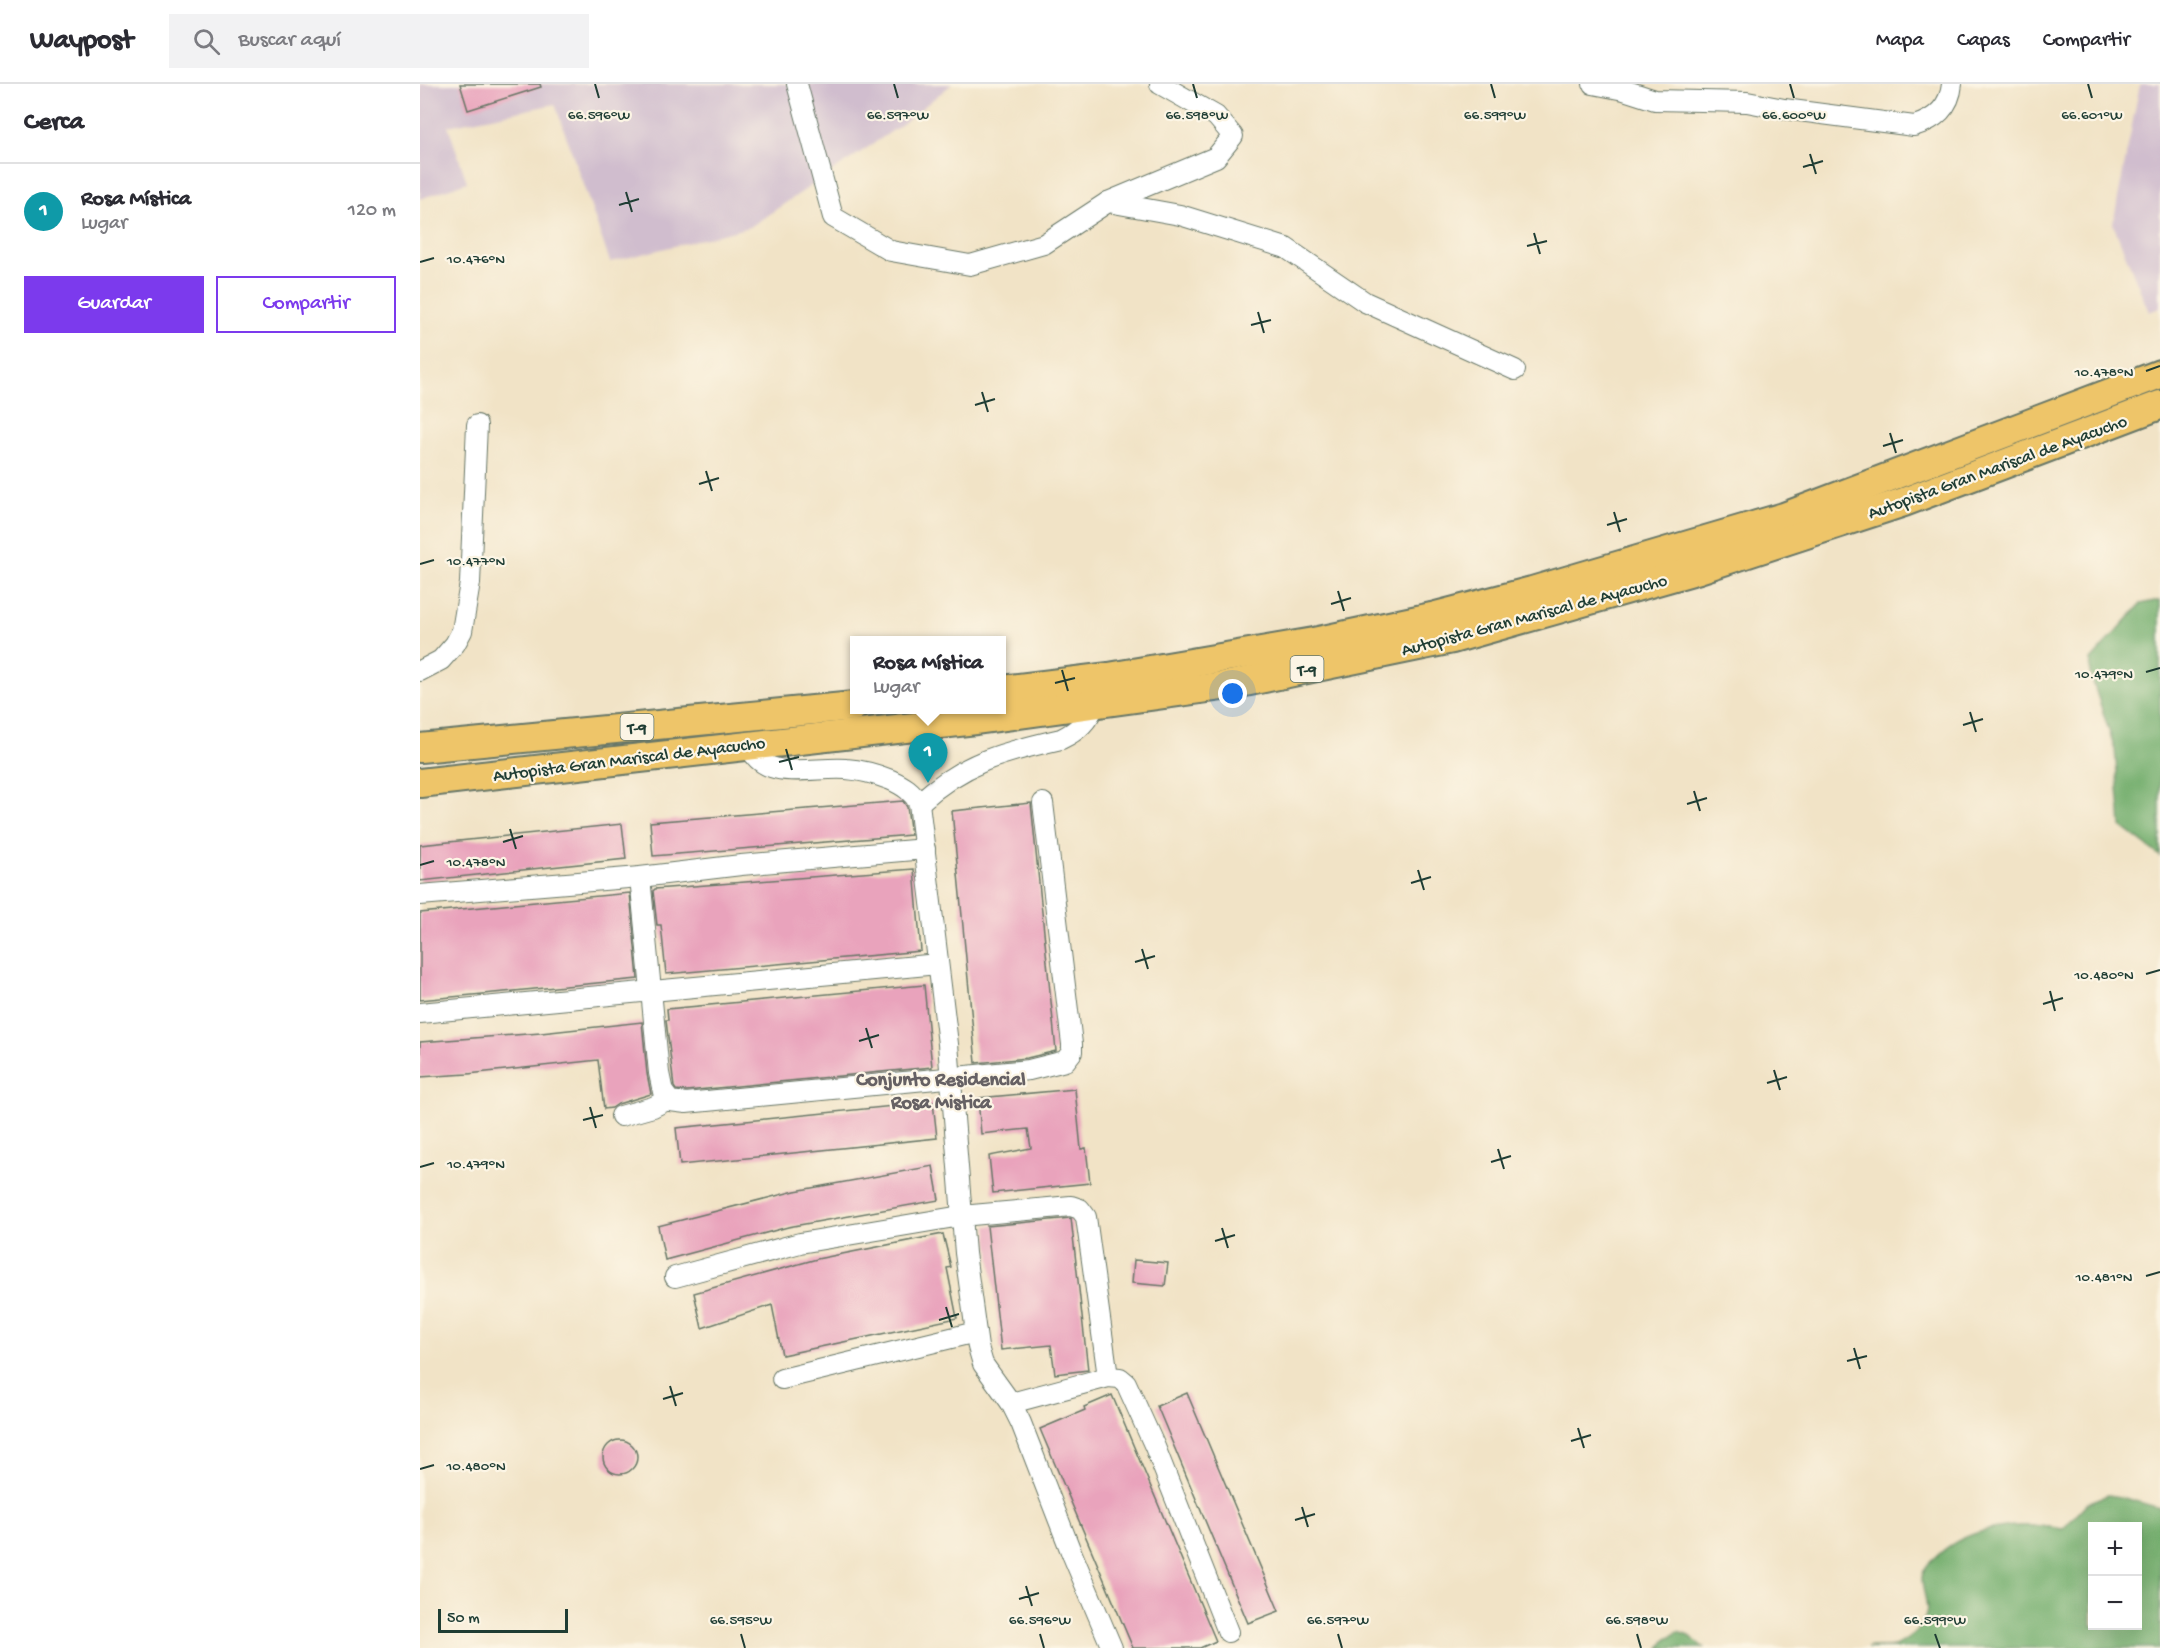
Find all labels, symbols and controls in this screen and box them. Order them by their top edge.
search box [169,14,589,68]
text: Waypost [30,25,133,58]
icon: search [190,25,223,58]
text: Buscar aquí [238,28,341,54]
text: Mapa [1876,29,1924,54]
text: Capas [1957,29,2010,54]
text: Compartir [2043,29,2130,54]
text: 66.596°W [568,107,630,125]
text: 66.597°W [867,107,930,125]
text: 66.598°W [1165,107,1229,125]
text: 66.599°W [1464,107,1526,125]
text: 66.600°W [1762,107,1826,125]
text: 66.601°W [2061,107,2123,125]
text: Cerca [24,108,84,139]
text: Rosa Mística [81,187,191,213]
text: 1 [39,200,48,223]
text: 120 m [348,200,396,223]
text: Lugar [81,213,127,236]
text: 10.476°N [446,251,505,269]
button: Guardar [24,276,204,333]
button: Compartir [216,276,396,333]
text: 10.478°N [2074,364,2134,382]
street label: Autopista Gran Mariscal de Ayacucho [1865,412,2130,525]
text: 10.477°N [446,553,505,571]
street label: Autopista Gran Mariscal de Ayacucho [1399,571,1670,662]
popup [850,636,1006,714]
text: Rosa Mística [873,651,983,677]
road number: T-9 [1290,656,1324,682]
text: 10.479°N [2074,666,2133,684]
text: Lugar [873,677,919,700]
your location [1218,679,1247,708]
road number: T-9 [620,714,654,740]
street label: Autopista Gran Mariscal de Ayacucho [492,733,767,788]
pin: 1 [908,734,948,783]
text: 10.478°N [446,854,506,872]
text: 10.480°N [2073,967,2134,985]
district label: Conjunto Residencial Rosa Mistica [855,1070,1026,1116]
text: 10.479°N [446,1156,505,1174]
text: 10.481°N [2074,1269,2133,1287]
text: 10.480°N [445,1458,506,1476]
map controls [2088,1522,2142,1630]
button: + [2088,1522,2142,1576]
button: − [2088,1576,2142,1630]
scale bar [438,1606,568,1634]
text: 50 m [447,1610,480,1629]
text: 66.595°W [710,1612,773,1630]
text: 66.596°W [1009,1612,1071,1630]
text: 66.597°W [1307,1612,1370,1630]
text: 66.598°W [1605,1612,1669,1630]
text: 66.599°W [1904,1612,1966,1630]

